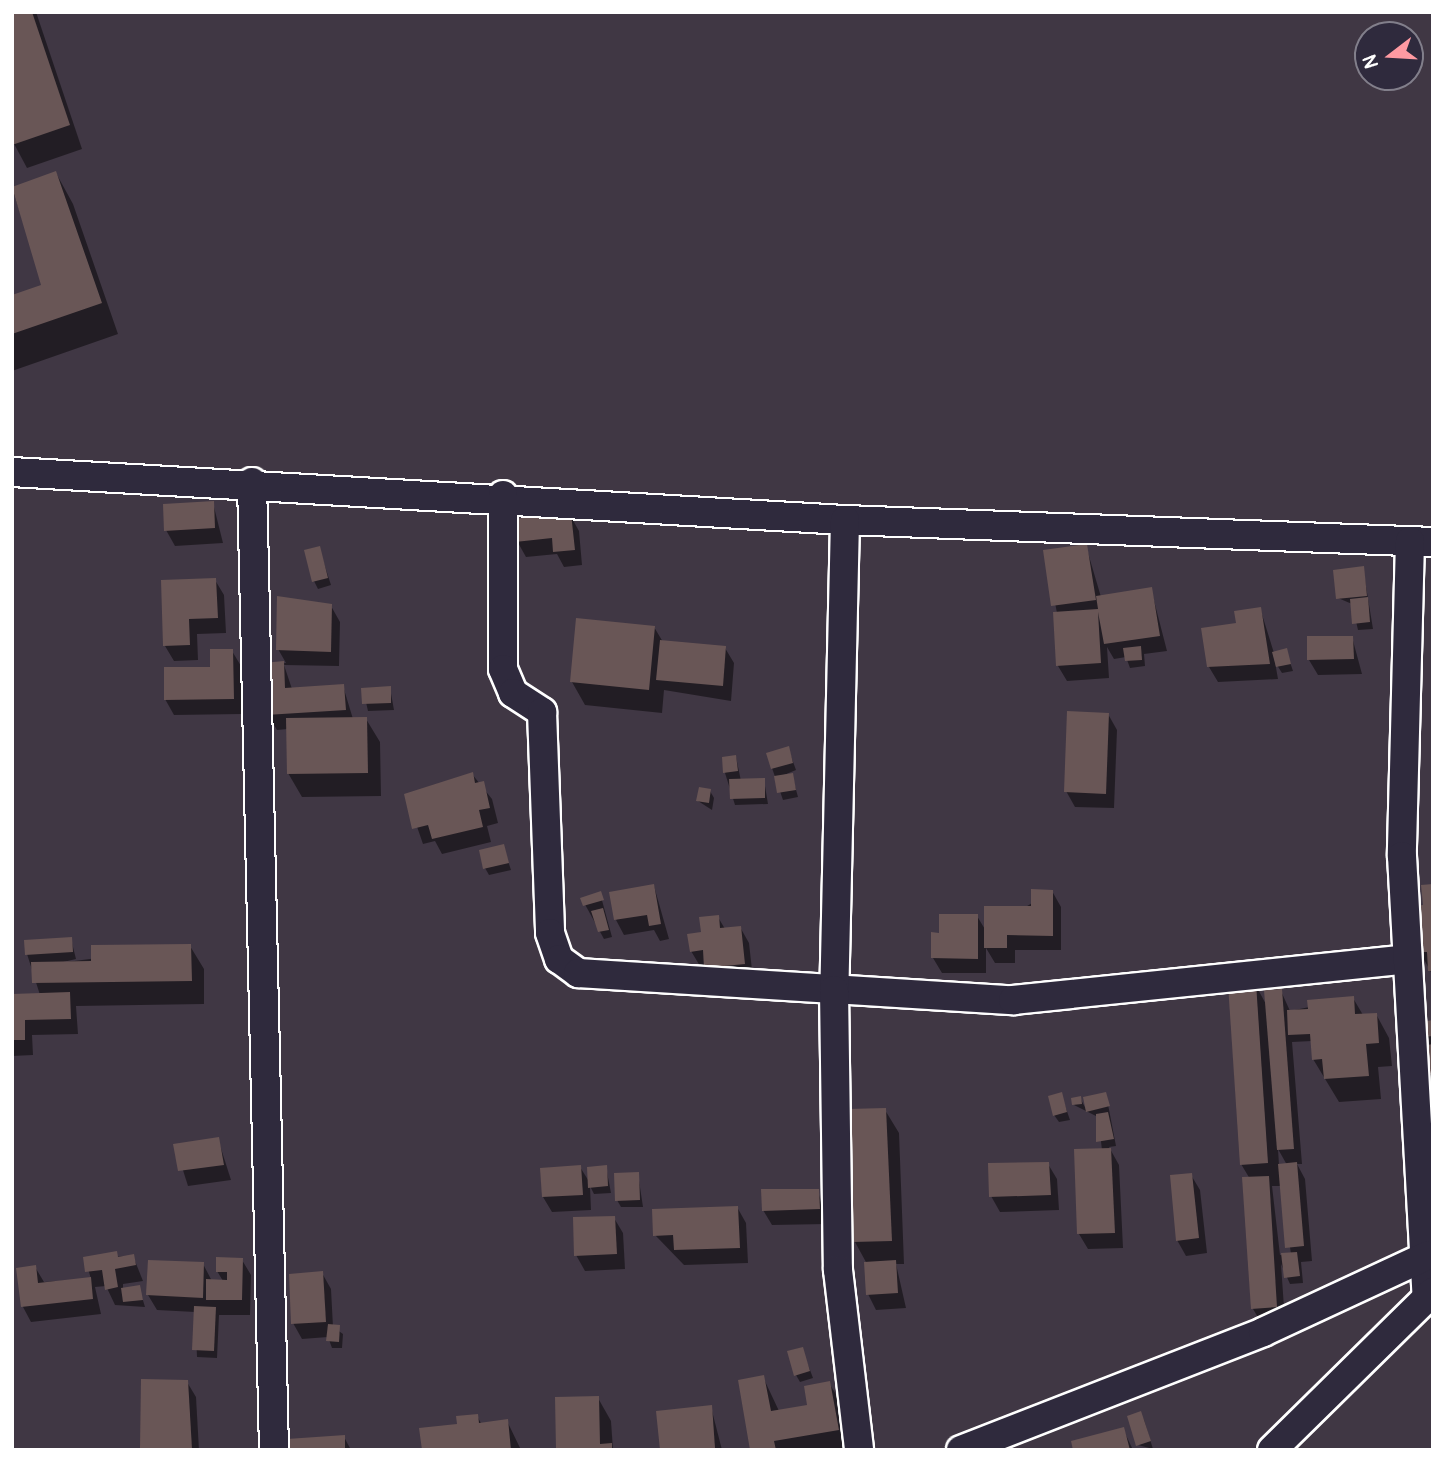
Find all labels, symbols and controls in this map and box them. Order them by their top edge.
north arrow [1354,21,1424,91]
text: N [1357,52,1384,71]

